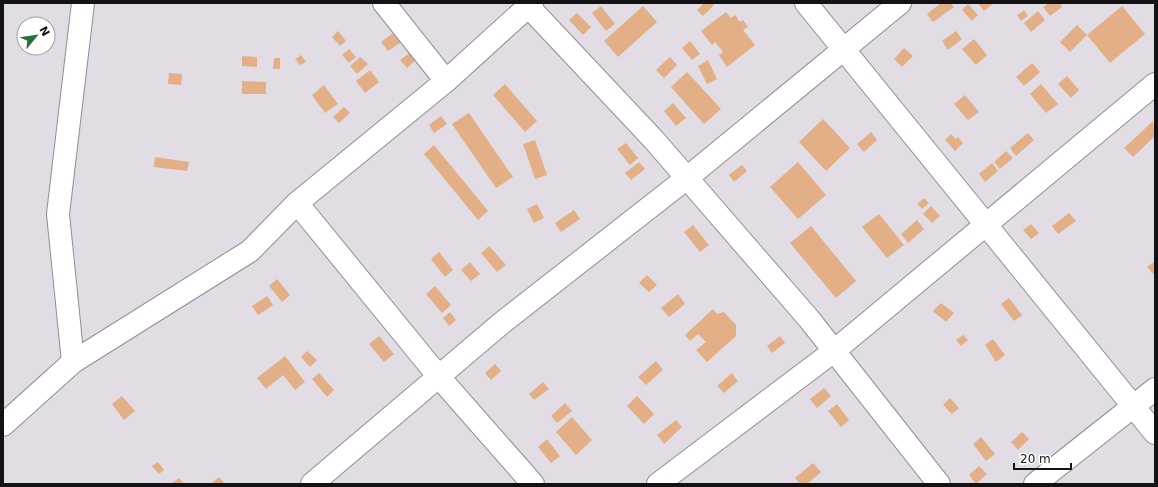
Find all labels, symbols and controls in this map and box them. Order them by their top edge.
north arrow [16,16,56,56]
text: N [36,24,52,39]
scale bar [1014,445,1071,471]
text: 20 m [1020,452,1051,466]

